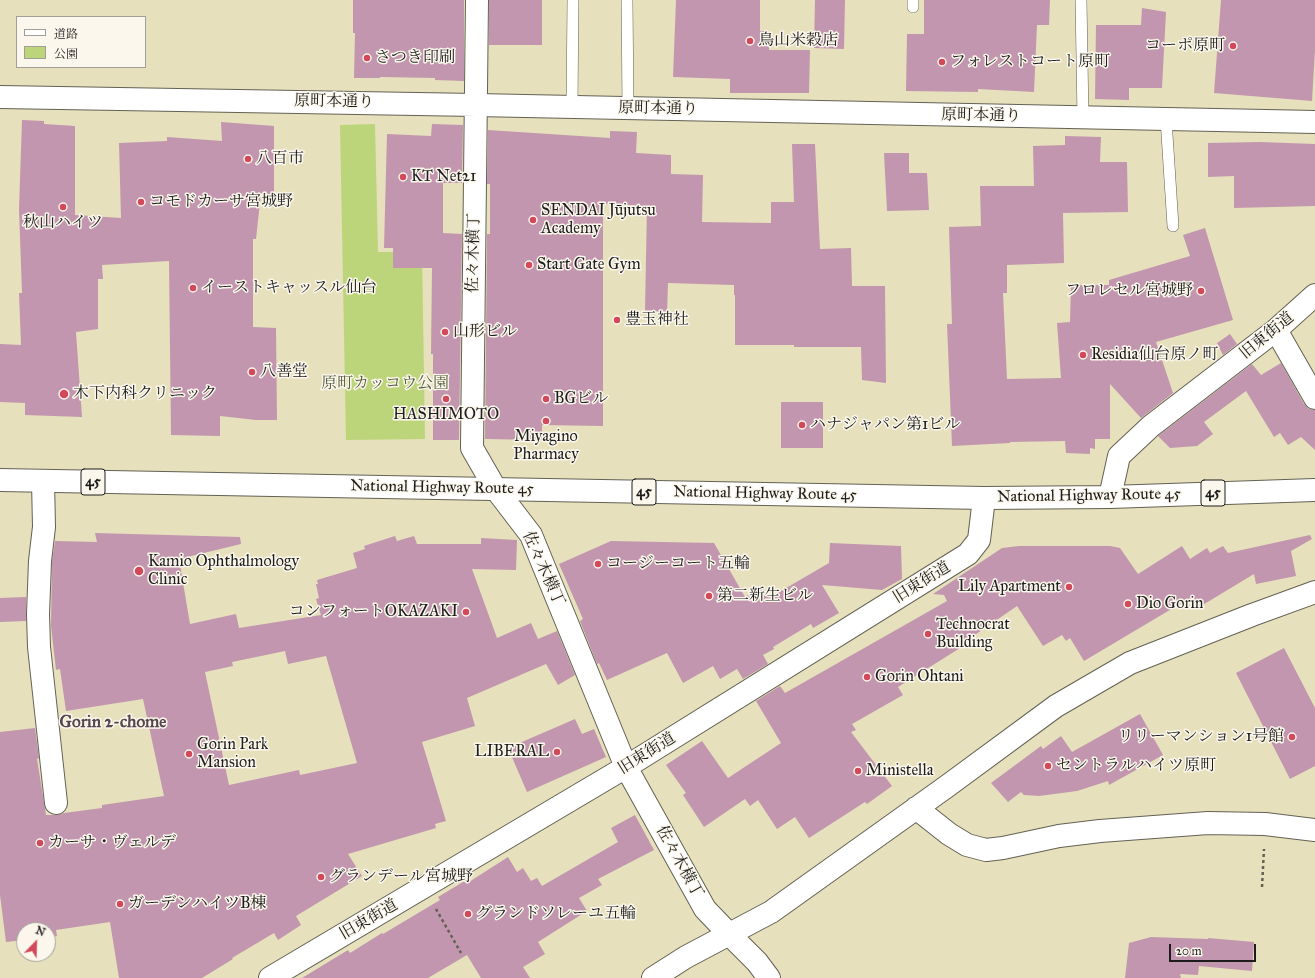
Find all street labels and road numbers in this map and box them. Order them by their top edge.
street label: 原町本通り [294,92,374,112]
street label: 原町本通り [618,99,698,119]
street label: 原町本通り [941,106,1021,126]
street label: 佐々木横丁 [464,213,484,293]
street label: 旧東街道 [1236,308,1298,364]
road number: 45 [81,469,105,495]
street label: National Highway Route 45 [350,477,534,499]
road number: 45 [632,479,656,505]
road number: 45 [1201,480,1225,506]
street label: National Highway Route 45 [673,483,857,505]
street label: National Highway Route 45 [997,485,1181,507]
street label: 佐々木横丁 [518,529,568,609]
street label: 旧東街道 [890,558,954,608]
street label: 旧東街道 [615,729,679,779]
street label: 佐々木横丁 [651,822,707,902]
street label: 旧東街道 [336,896,402,944]

